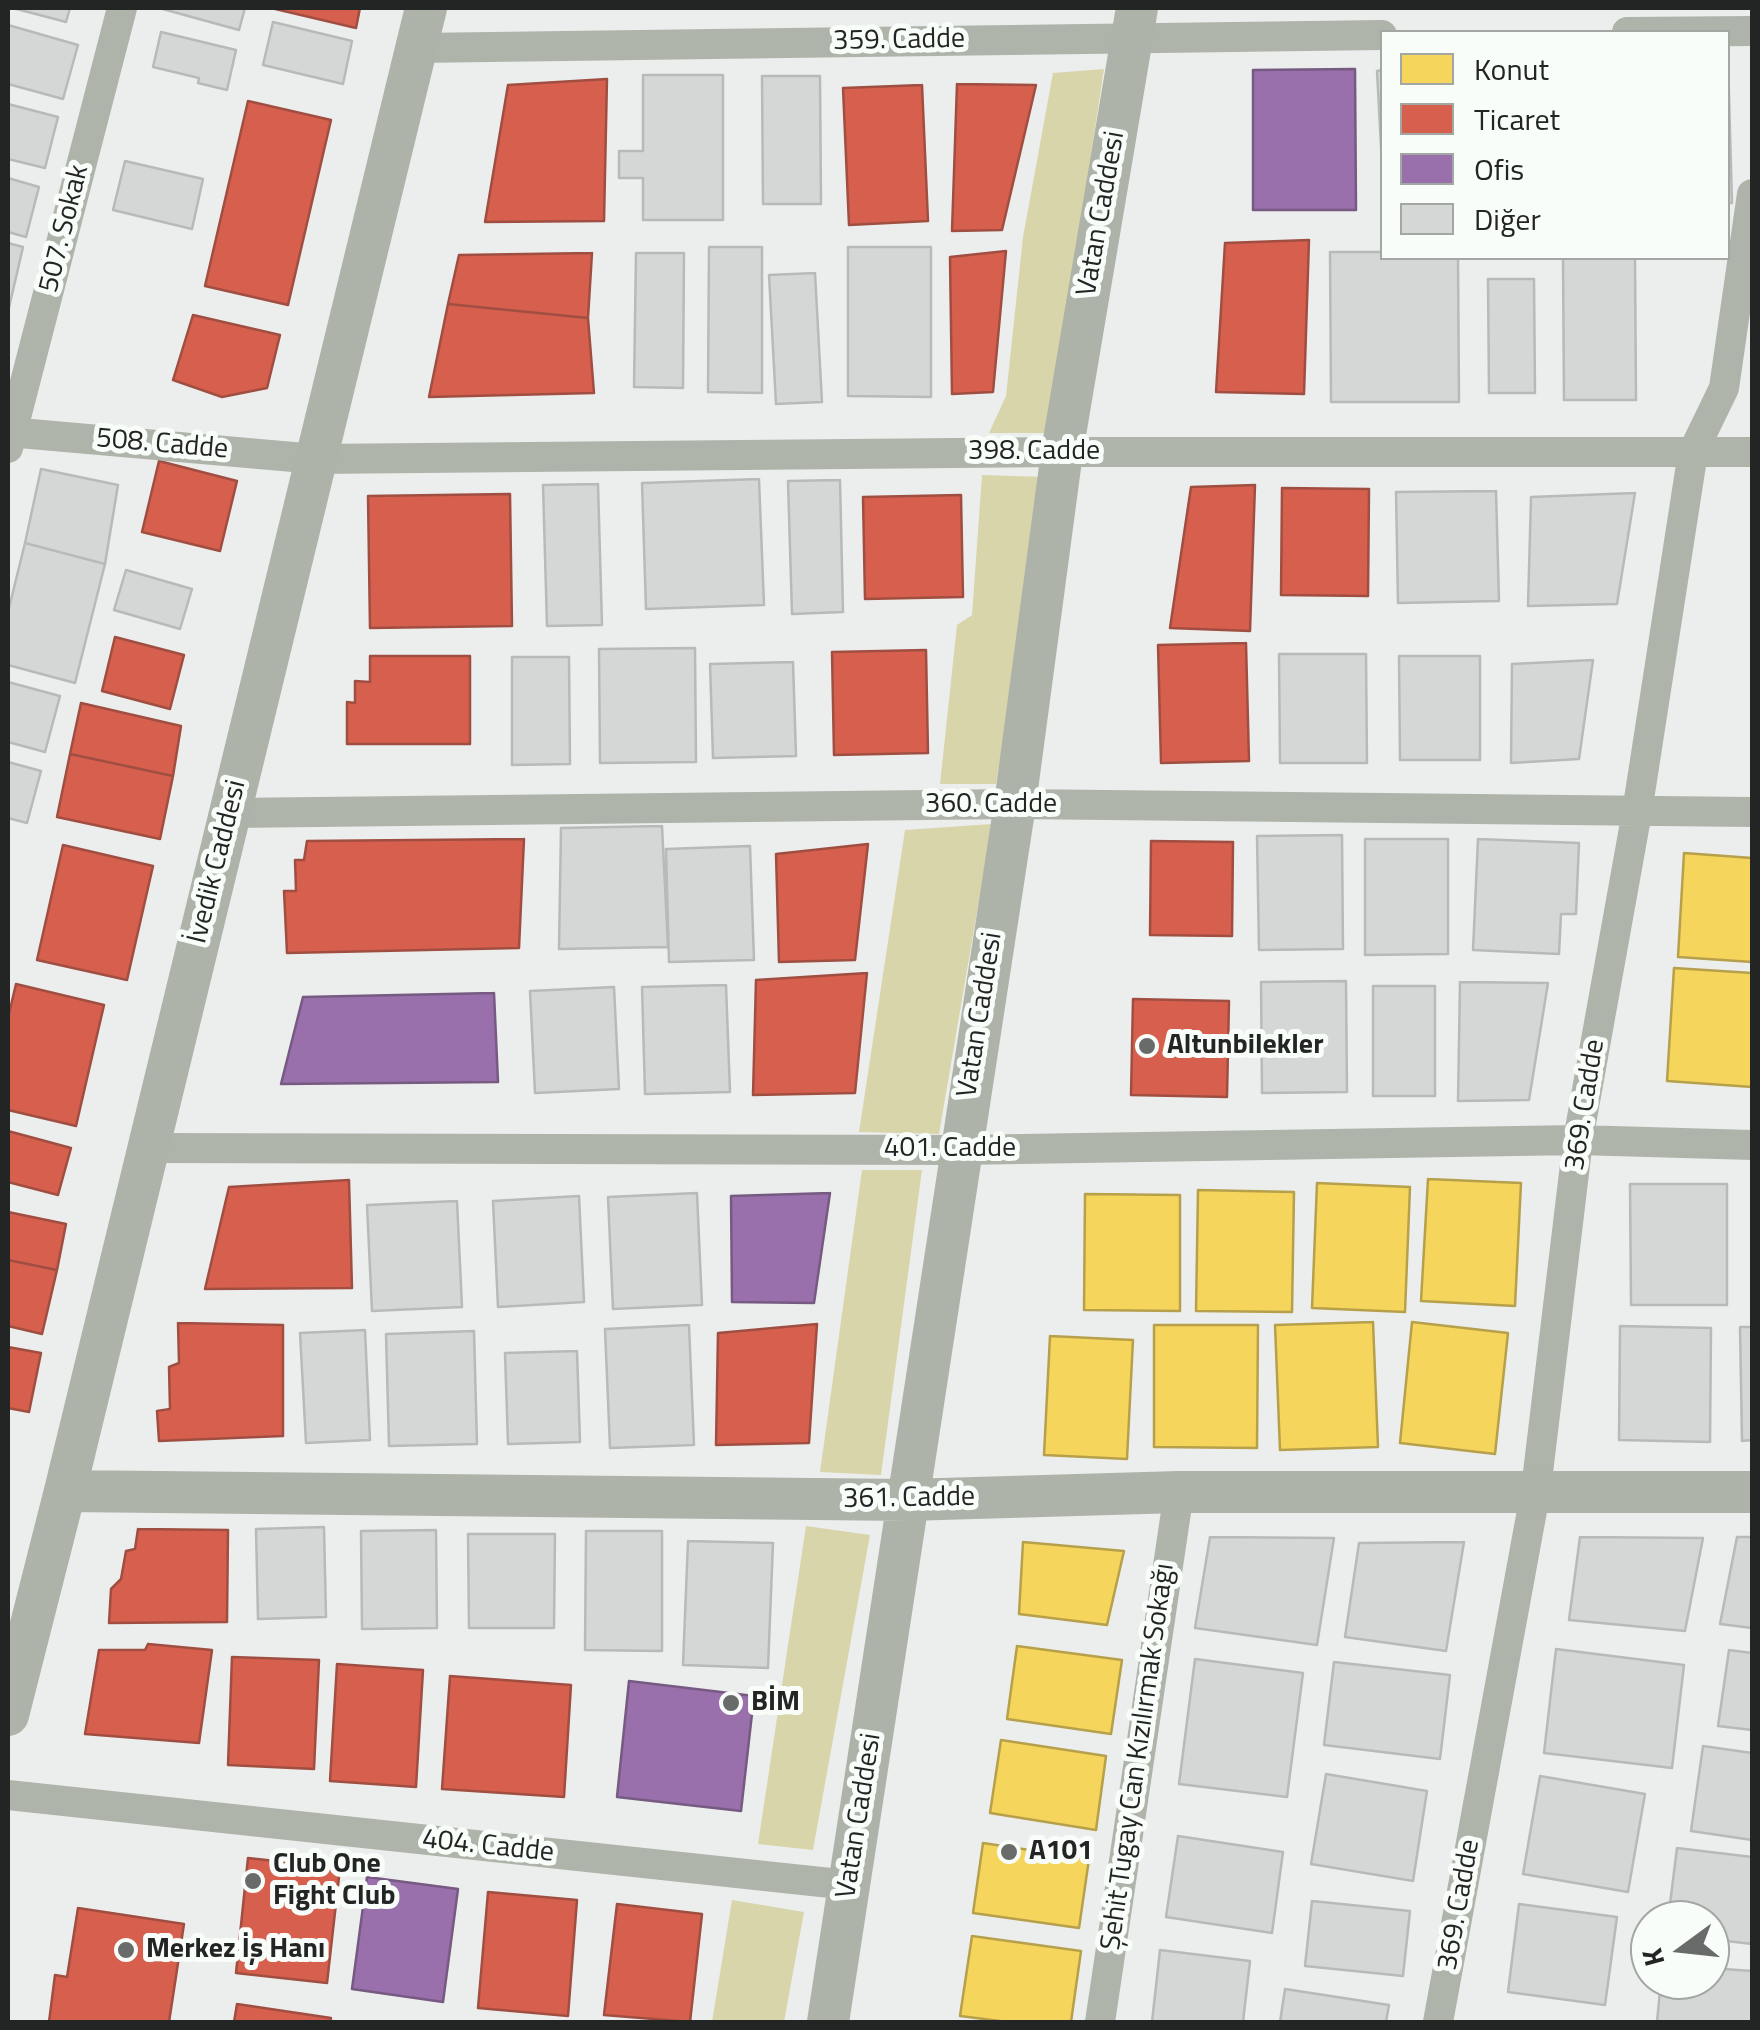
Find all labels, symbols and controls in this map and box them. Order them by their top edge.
street label: 359. Cadde [833,23,965,59]
legend [1380,30,1730,260]
text: Konut [1474,46,1549,92]
text: Ticaret [1474,96,1560,142]
street label: Vatan Caddesi [1071,129,1133,299]
text: Ofis [1474,146,1524,192]
street label: 507. Sokak [33,162,97,296]
text: Diğer [1474,196,1541,242]
street label: 508. Cadde [95,422,229,468]
street label: 398. Cadde [968,435,1100,469]
street label: İvedik Caddesi [182,777,254,947]
street label: 360. Cadde [925,788,1057,822]
street label: Vatan Caddesi [951,930,1011,1100]
place label: Altunbilekler [1167,1029,1324,1063]
marker: Altunbilekler [1136,1035,1158,1057]
street label: 369. Cadde [1559,1037,1613,1173]
street label: 401. Cadde [884,1132,1016,1166]
street label: 361. Cadde [843,1481,975,1517]
street label: Şehit Tugay Can Kızılırmak Sokağı [1095,1561,1183,1953]
place label: BİM [751,1686,800,1720]
marker: BİM [720,1692,742,1714]
street label: Vatan Caddesi [830,1731,890,1901]
street label: 404. Cadde [420,1823,556,1871]
place label: A101 [1029,1835,1093,1869]
street label: 369. Cadde [1432,1837,1488,1973]
marker: A101 [998,1841,1020,1863]
place label: Club One Fight Club [273,1848,395,1914]
marker: Club One Fight Club [242,1870,264,1892]
north arrow [1630,1900,1730,2000]
place label: Merkez İş Hanı [146,1933,325,1967]
marker: Merkez İş Hanı [115,1939,137,1961]
text: K [1630,1944,1675,1971]

